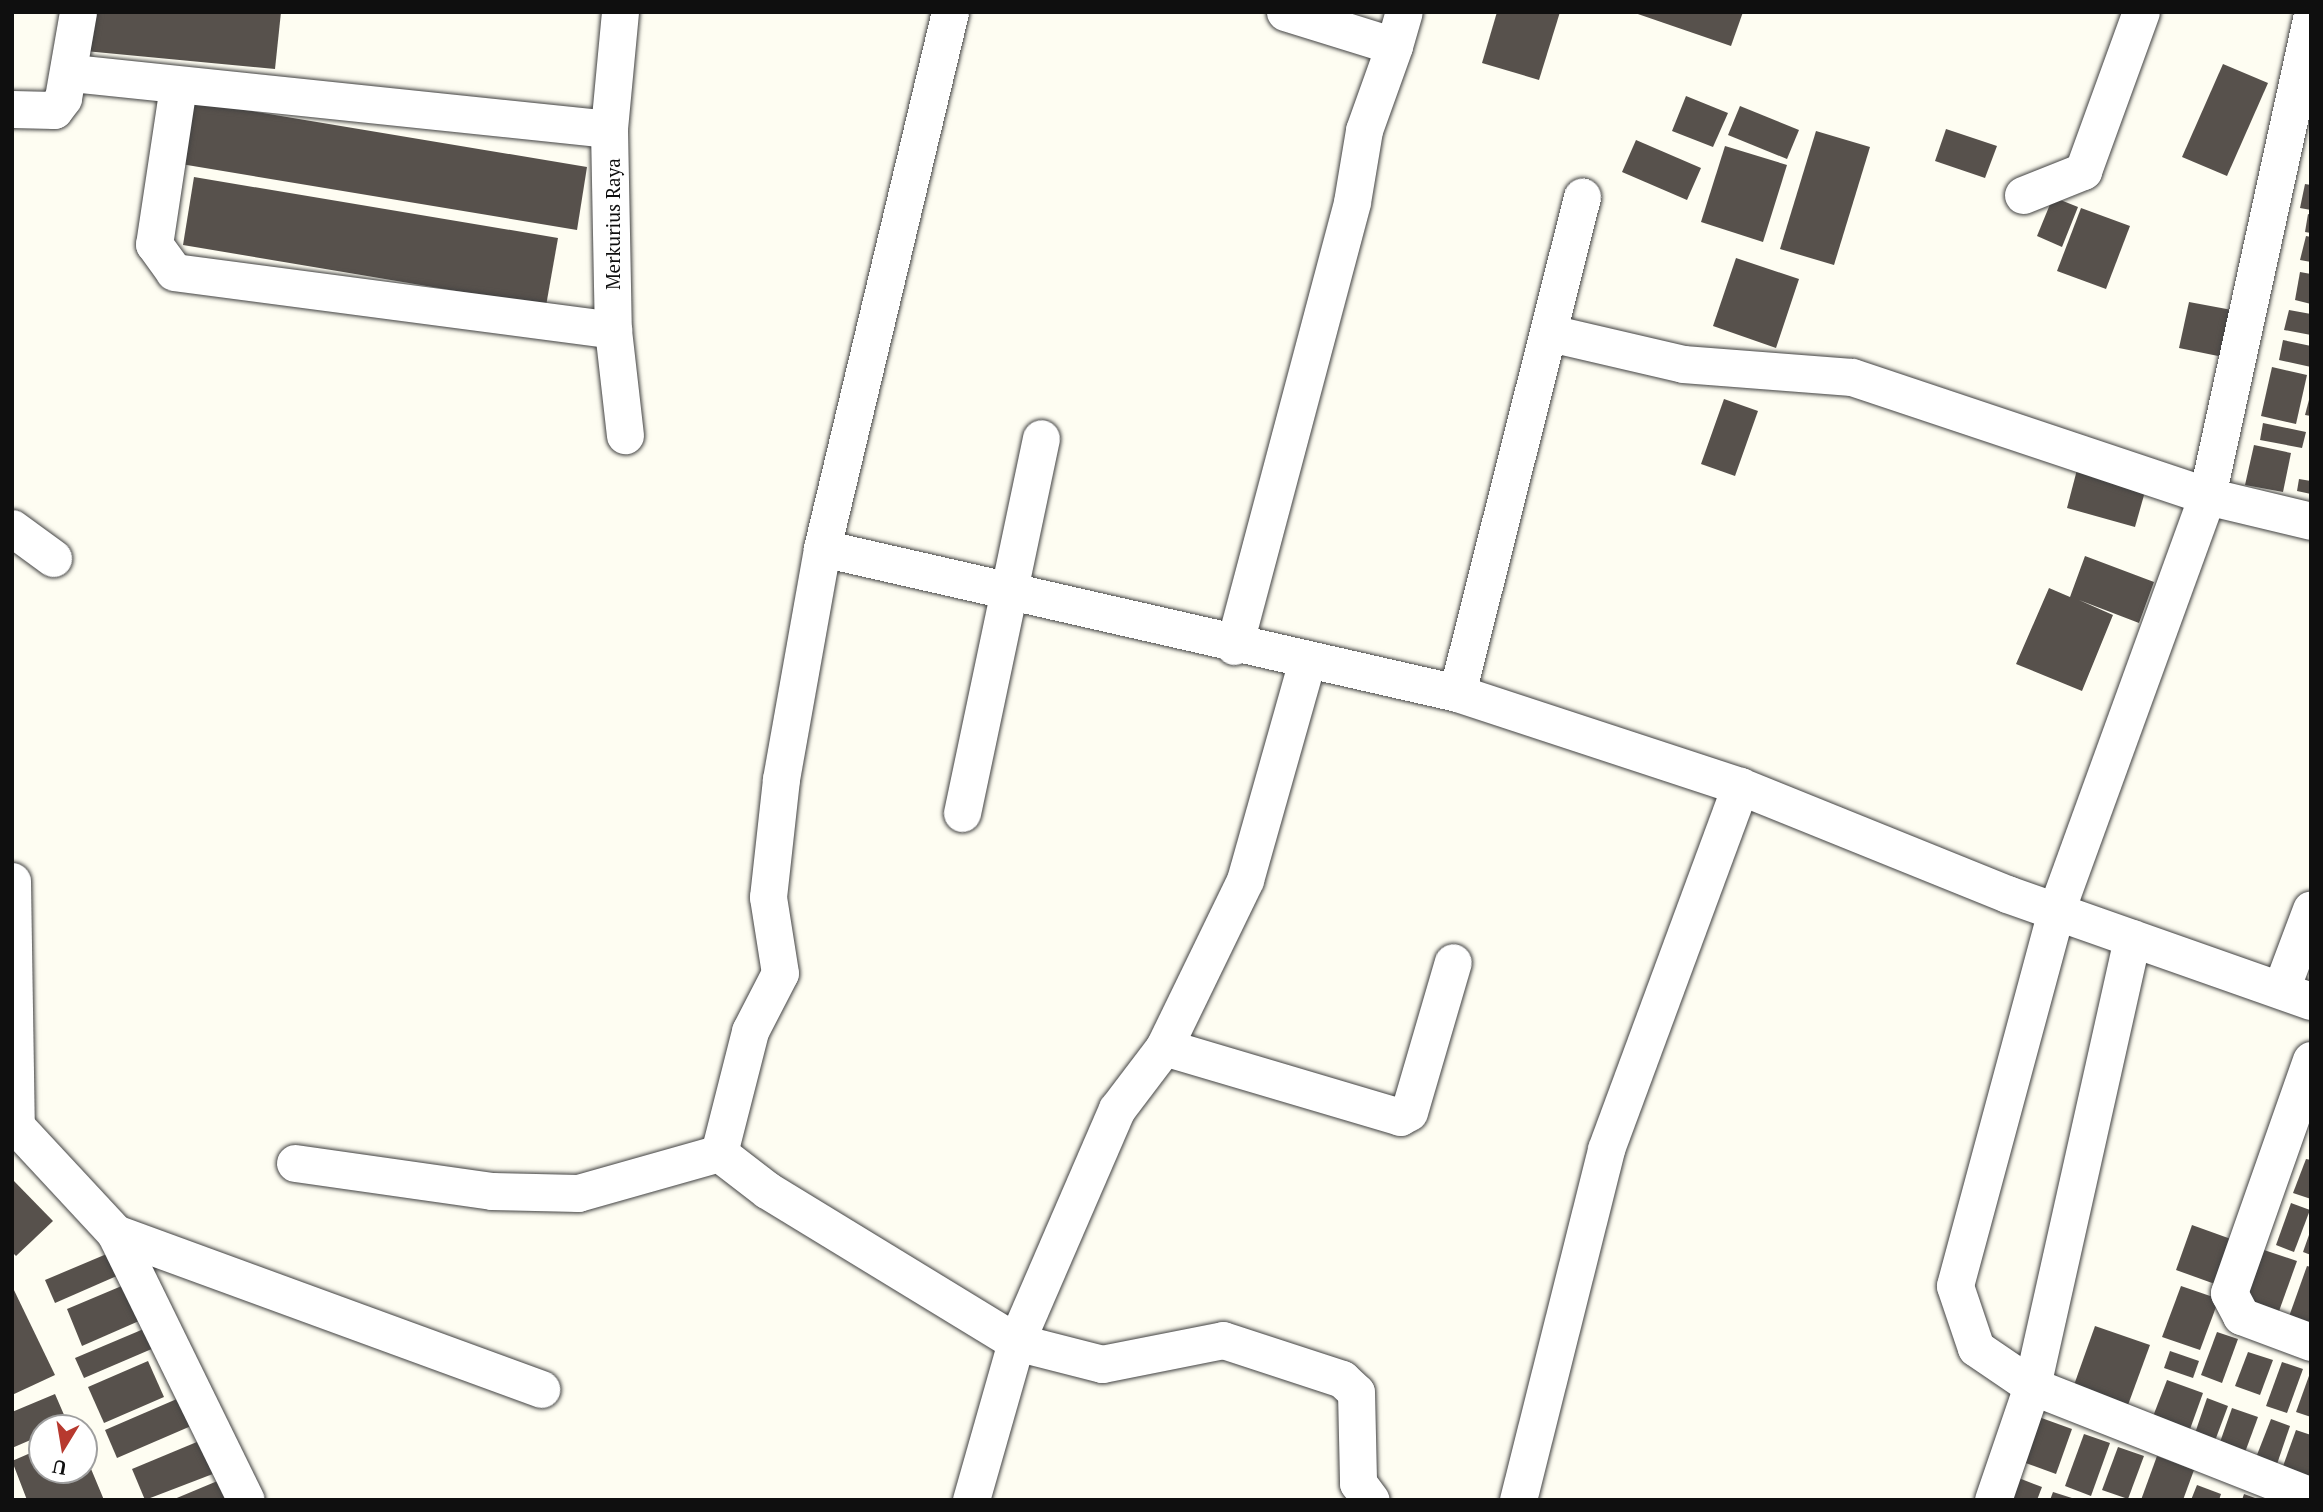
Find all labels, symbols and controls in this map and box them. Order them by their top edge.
street label: Merkurius Raya [602,158,624,290]
north arrow [28,1414,98,1484]
text: U [50,1455,68,1482]

